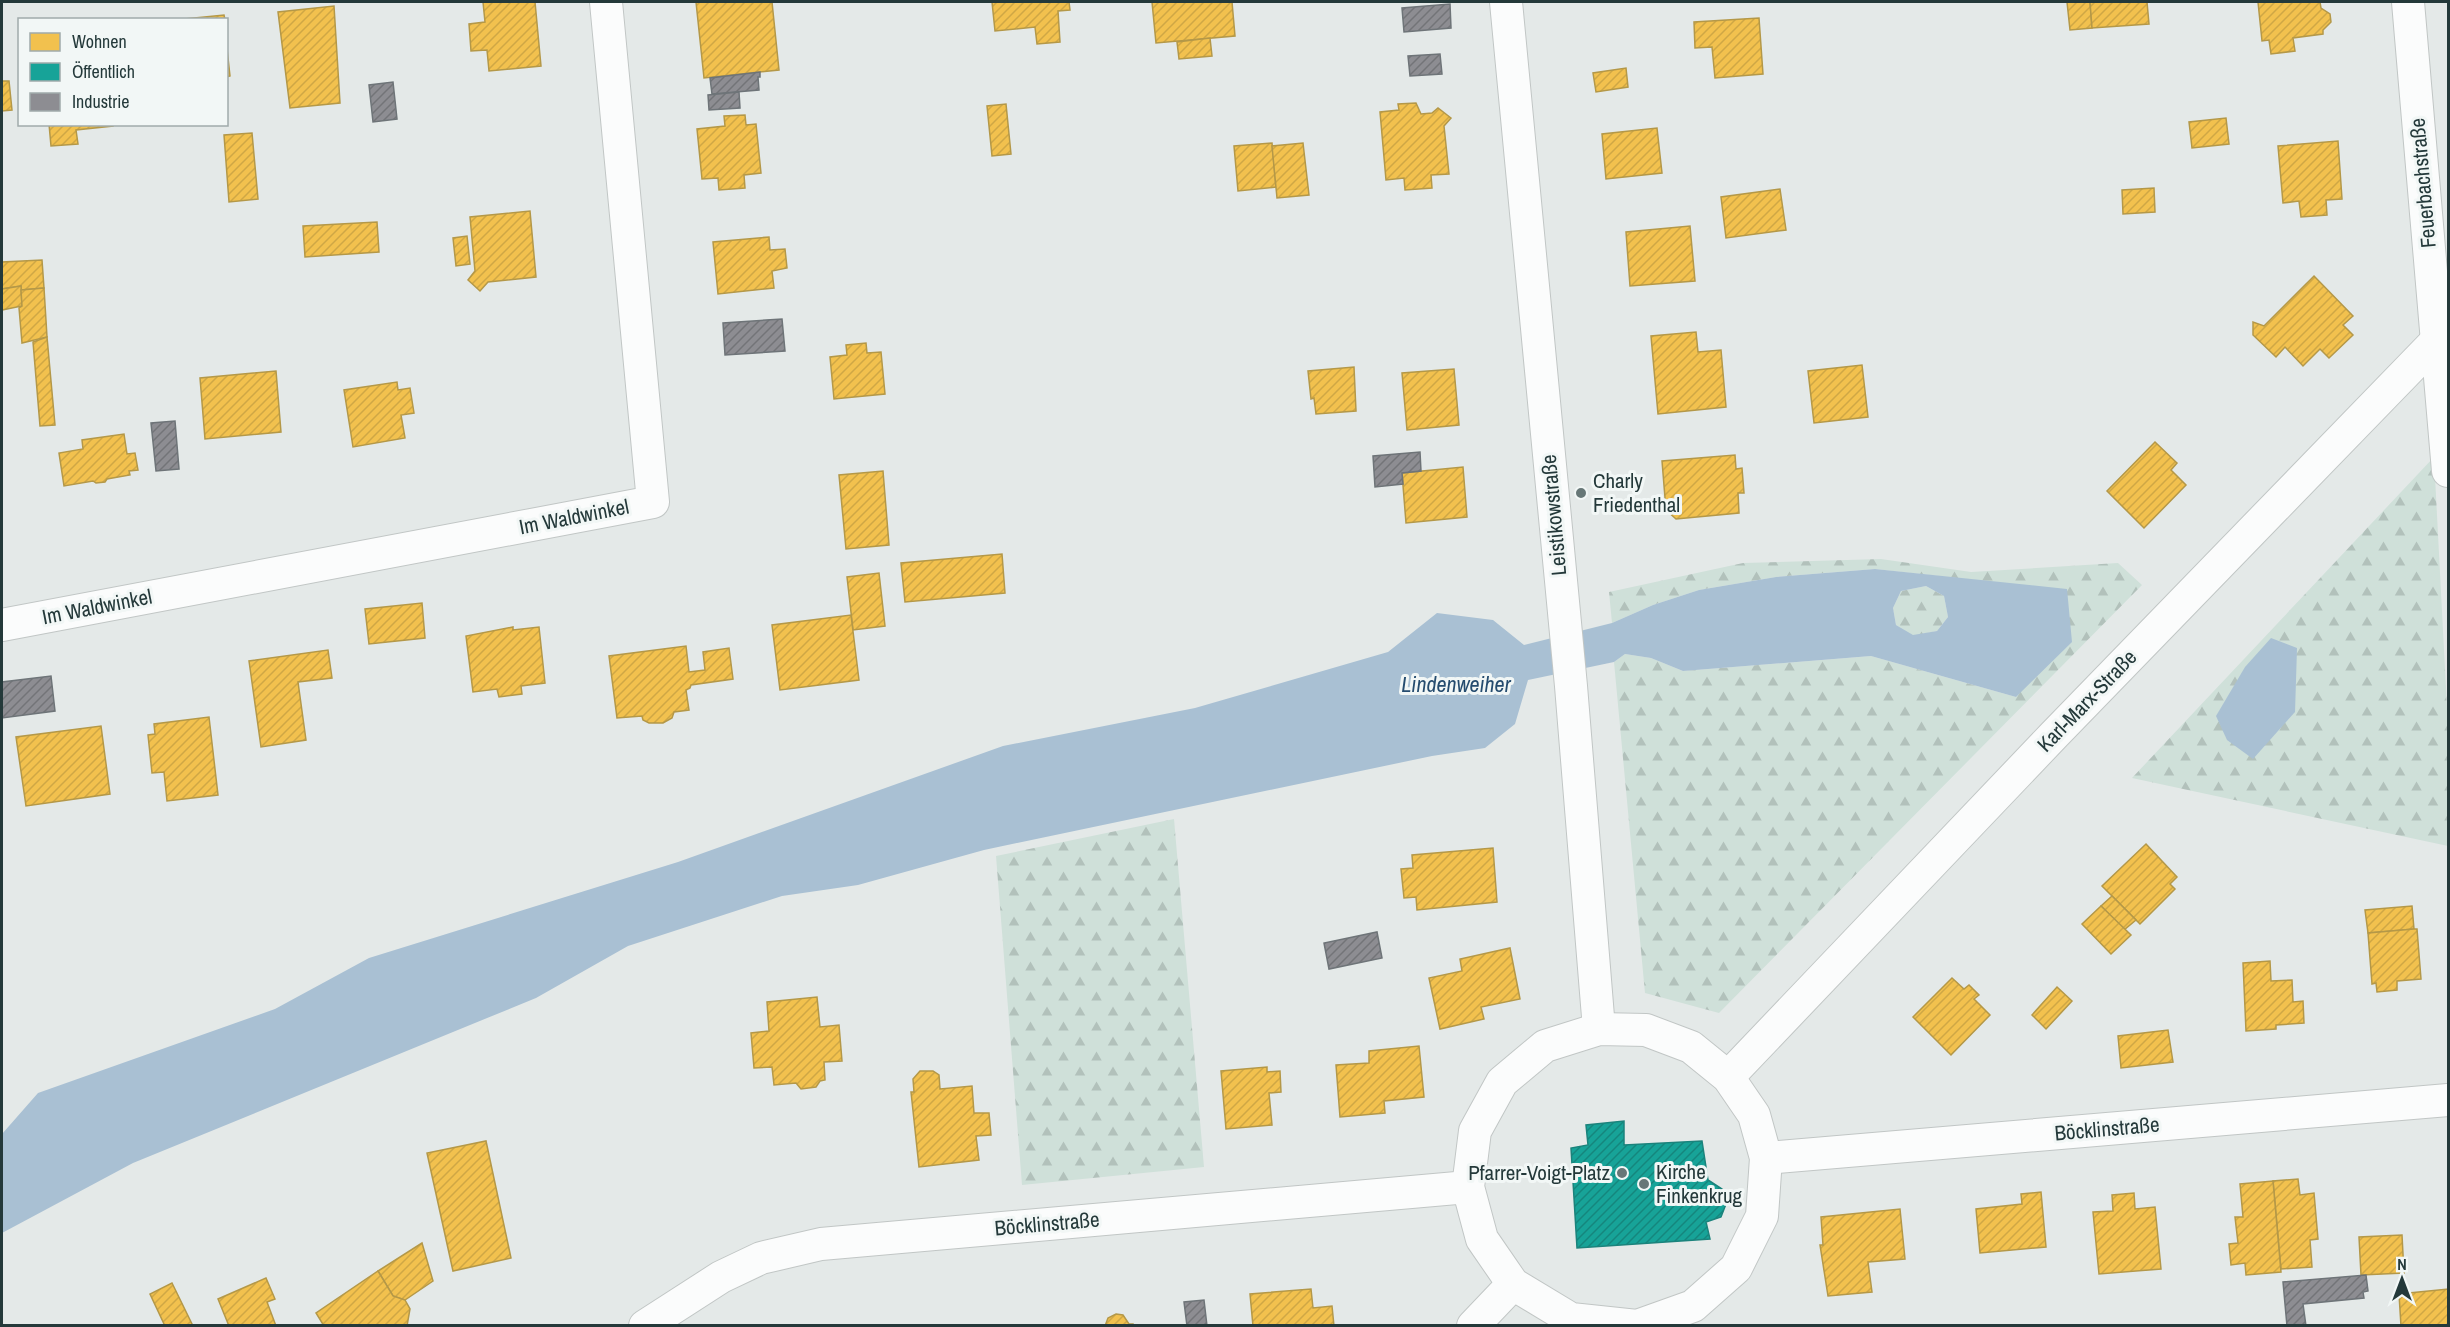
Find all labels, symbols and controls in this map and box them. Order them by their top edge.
legend [18,18,228,126]
text: Wohnen [72,29,127,54]
text: Öffentlich [72,59,135,84]
text: Industrie [72,89,129,114]
street label: Feuerbachstraße [2402,117,2443,249]
street label: Leistikowstraße [1534,453,1573,577]
place label: Charly Friedenthal [1593,466,1680,519]
marker: Charly Friedenthal [1574,486,1588,500]
street label: Im Waldwinkel [516,492,631,541]
street label: Im Waldwinkel [39,582,154,631]
street label: Karl-Marx-Straße [2030,643,2143,758]
water label: Lindenweiher [1401,669,1512,699]
street label: Böcklinstraße [2053,1109,2161,1148]
place label: Kirche Finkenkrug [1656,1157,1743,1210]
place label: Pfarrer-Voigt-Platz [1468,1158,1610,1187]
marker: Pfarrer-Voigt-Platz [1615,1166,1629,1180]
marker: Kirche Finkenkrug [1637,1177,1651,1191]
street label: Böcklinstraße [993,1204,1101,1243]
north arrow [2372,1249,2432,1309]
text: N [2397,1253,2407,1275]

